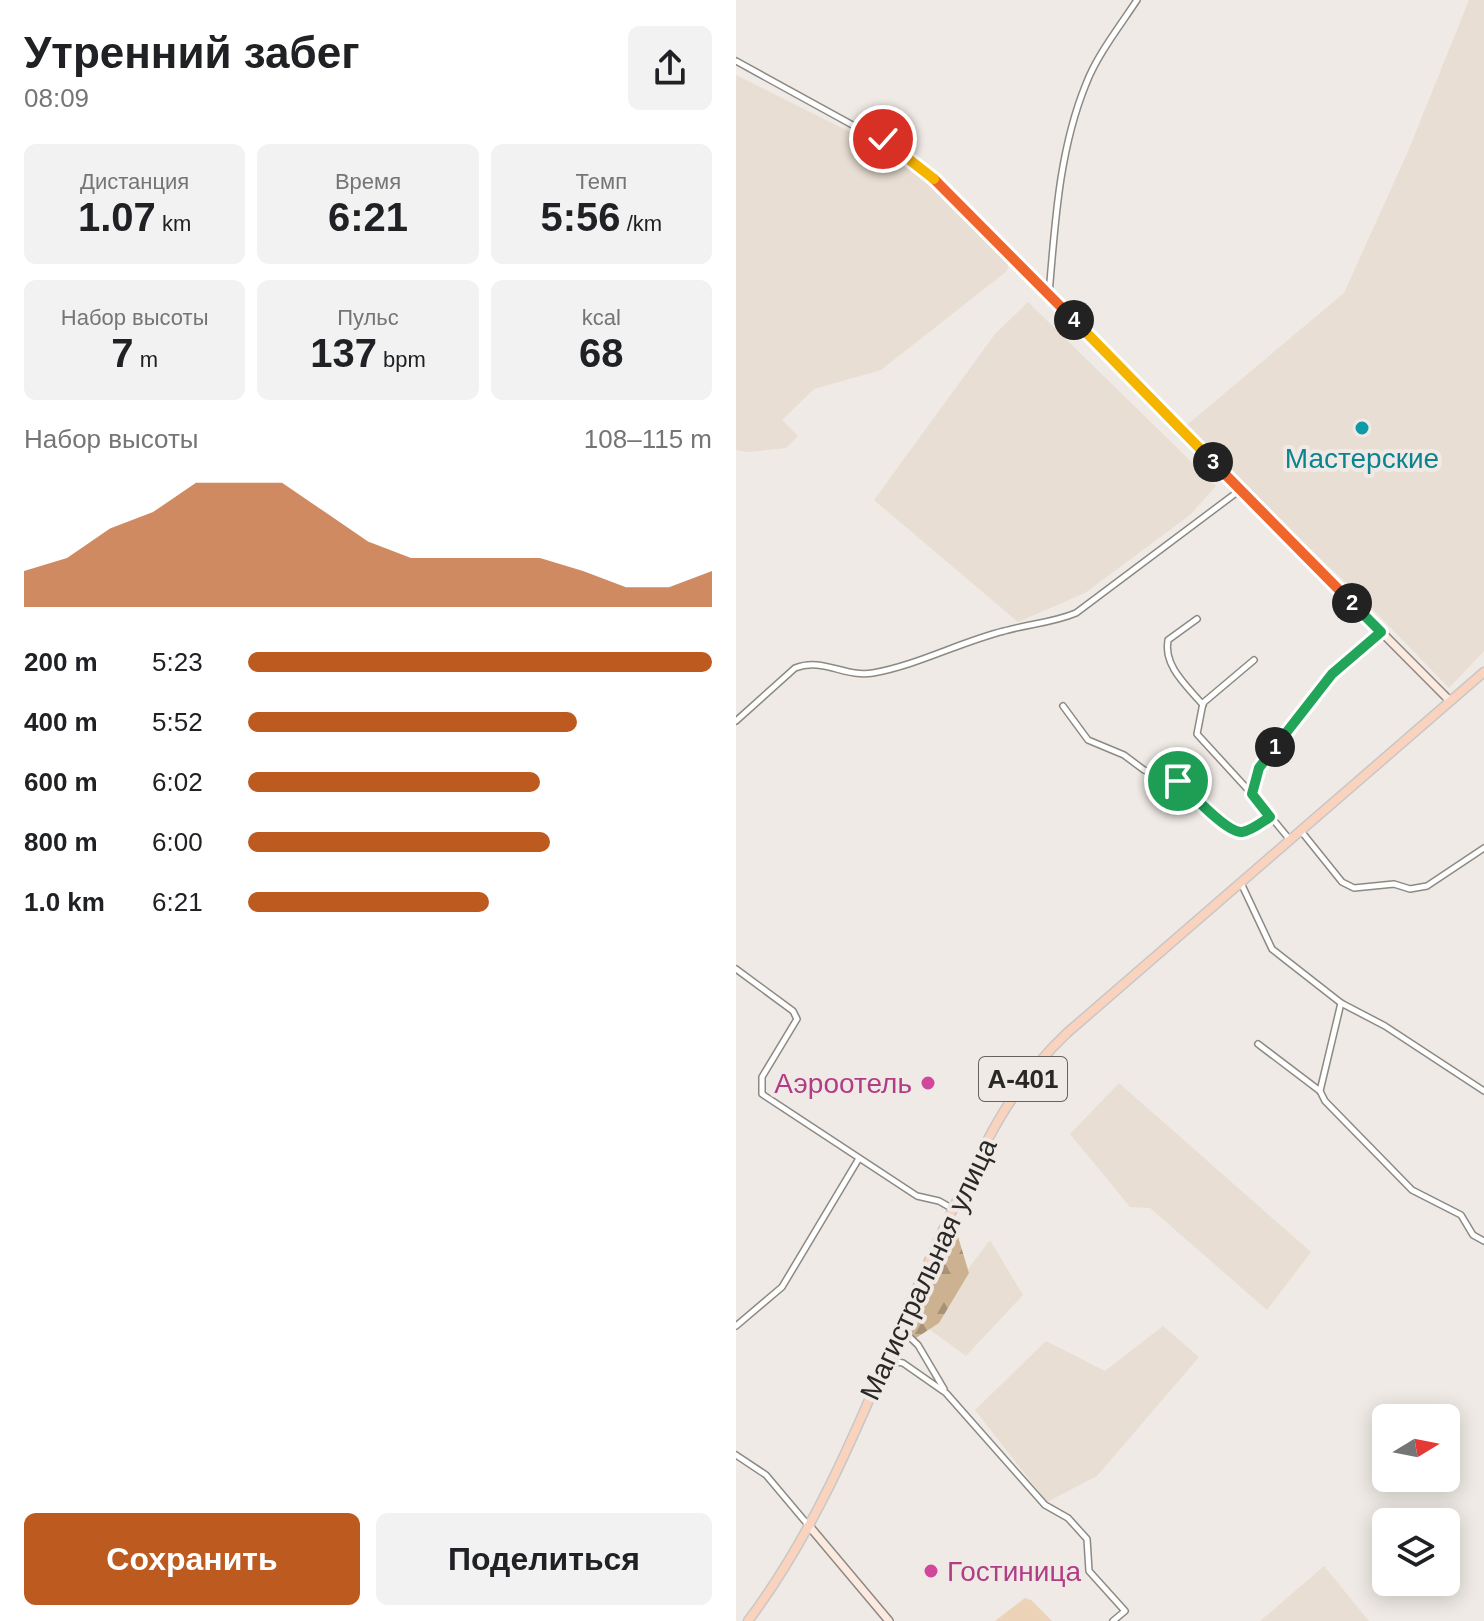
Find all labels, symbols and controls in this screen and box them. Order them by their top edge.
button: share [628,26,712,110]
text: Утренний забег [24,28,359,77]
text: 08:09 [24,83,89,113]
pin [849,105,917,173]
icon: check [861,117,905,161]
text: Дистанция [80,169,189,194]
text: Время [335,169,401,194]
text: Темп [576,169,627,194]
text: 1.07 [78,195,156,239]
text: 6:21 [328,195,408,239]
text: 5:56 [541,195,621,239]
text: km [156,211,191,236]
text: /km [621,211,662,236]
pin: 4 [1054,300,1094,340]
text: Набор высоты [61,305,209,330]
text: Пульс [337,305,399,330]
text: kcal [582,305,621,330]
text: 4 [1068,307,1080,332]
text: 7 [111,331,134,375]
text: 137 [310,331,377,375]
text: 68 [579,331,624,375]
text: m [134,347,158,372]
text: bpm [377,347,426,372]
marker: Мастерские [1353,419,1371,437]
text: Набор высоты [24,424,199,454]
text: 108–115 m [584,424,712,454]
pin: 3 [1193,442,1233,482]
place label: Мастерские [1285,443,1439,474]
text: 3 [1207,449,1219,474]
pin: 2 [1332,583,1372,623]
text: 2 [1346,590,1358,615]
text: 200 m [24,647,98,677]
text: 5:23 [152,647,203,677]
text: 400 m [24,707,98,737]
text: 5:52 [152,707,203,737]
pin: 1 [1255,727,1295,767]
text: 1 [1269,734,1281,759]
pin [1144,747,1212,815]
icon: arrive [1156,759,1200,803]
text: 600 m [24,767,98,797]
text: 6:02 [152,767,203,797]
text: 800 m [24,827,98,857]
text: 6:00 [152,827,203,857]
text: 1.0 km [24,887,105,917]
text: 6:21 [152,887,203,917]
road number: А-401 [979,1057,1067,1101]
place label: Аэроотель [774,1068,912,1099]
marker: Аэроотель [919,1074,937,1092]
street label: Магистральная улица [854,1133,1003,1405]
north arrow [1372,1404,1460,1492]
map controls [1372,1404,1460,1596]
button: layers [1372,1508,1460,1596]
button: Сохранить [24,1513,360,1605]
button: Поделиться [376,1513,712,1605]
place label: Гостиница [947,1556,1081,1587]
marker: Гостиница [922,1562,940,1580]

